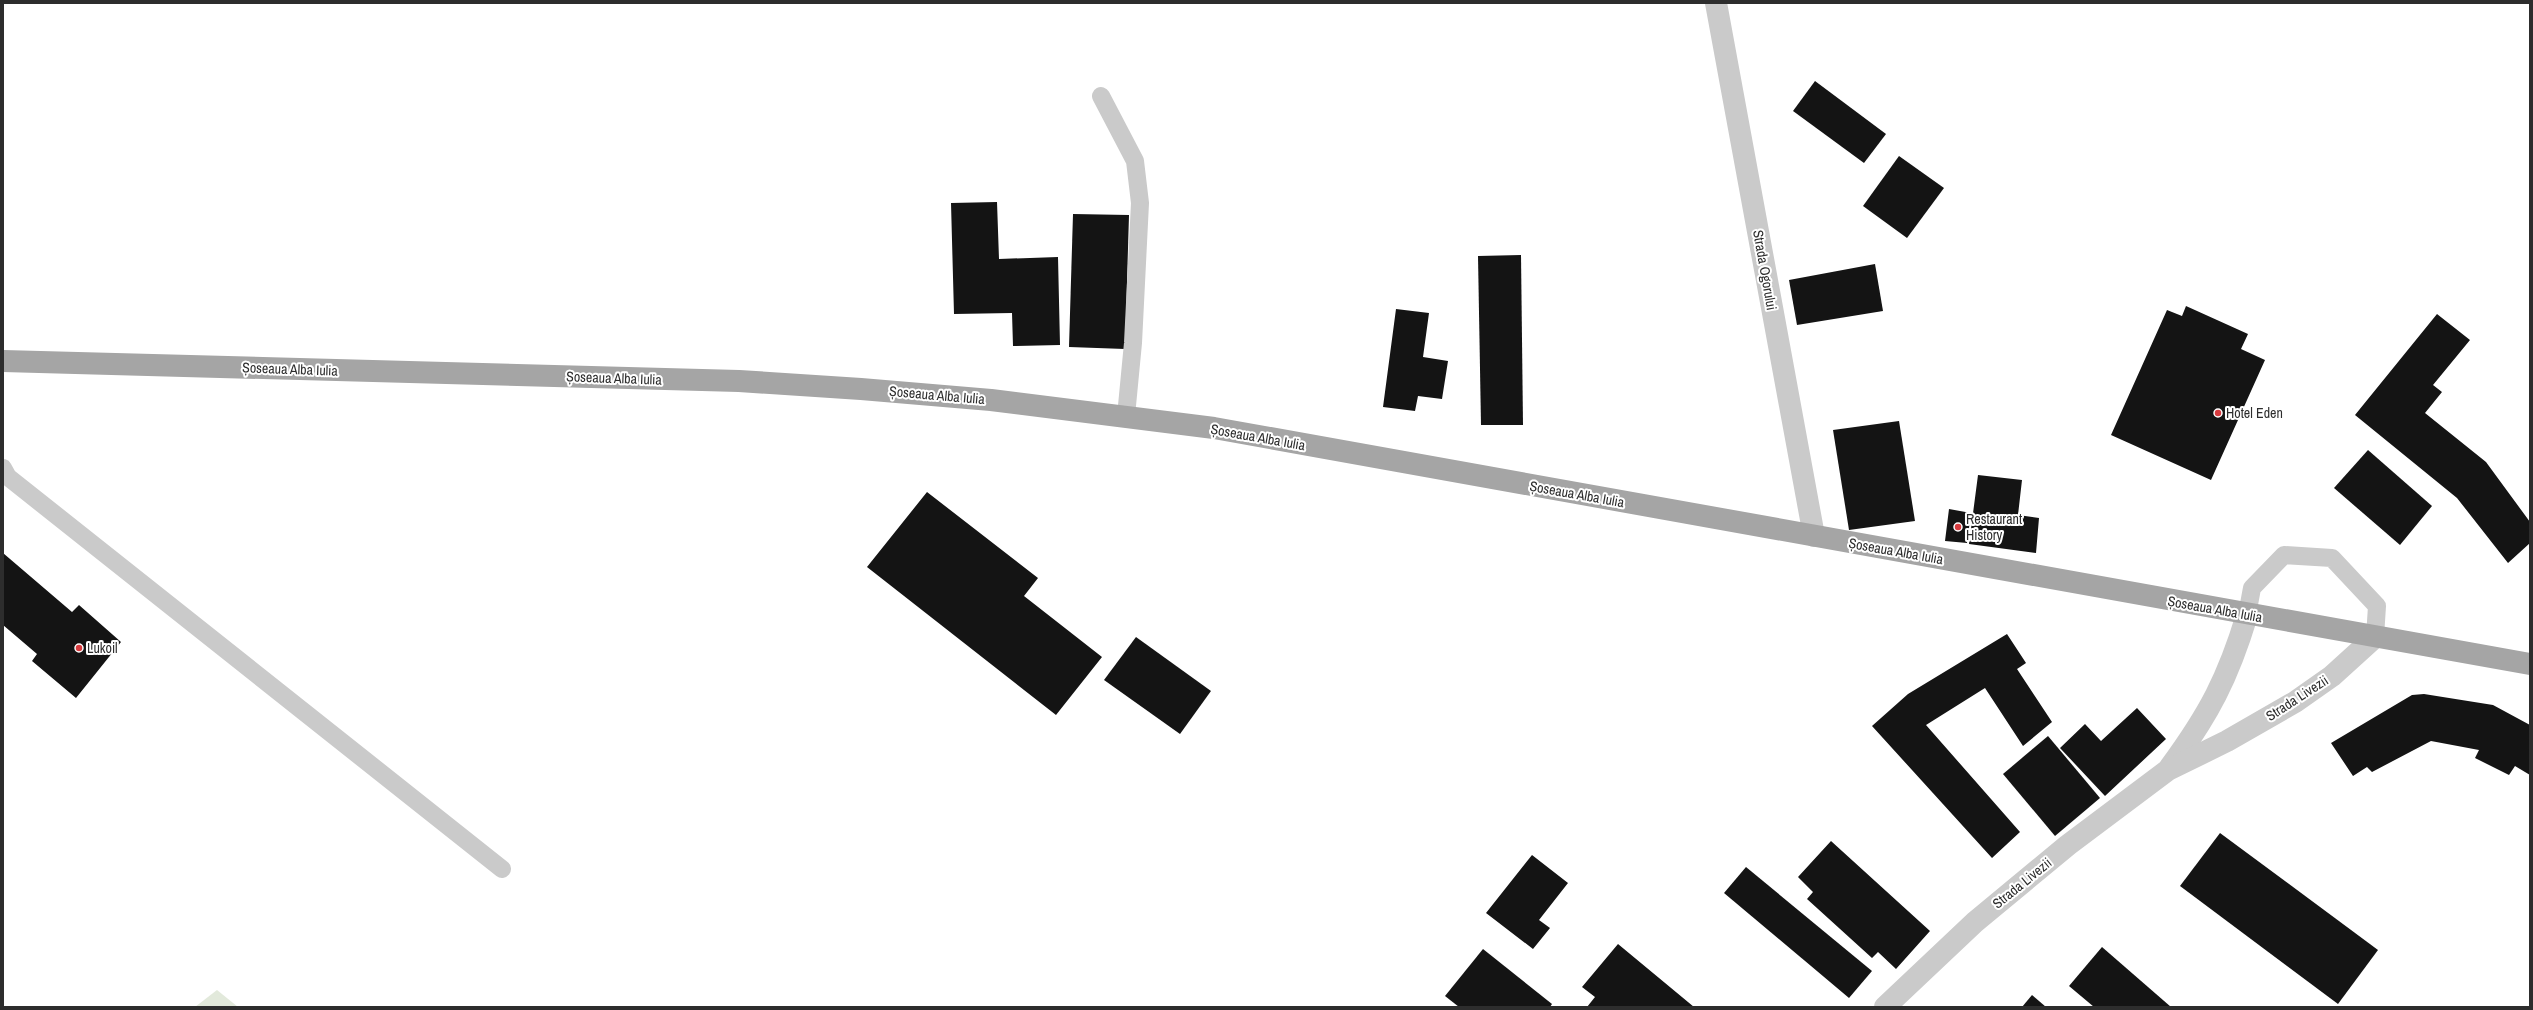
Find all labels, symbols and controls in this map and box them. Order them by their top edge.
street label: Strada Ogorului [1749,229,1781,311]
street label: Șoseaua Alba Iulia [242,358,339,380]
street label: Șoseaua Alba Iulia [566,367,663,389]
street label: Șoseaua Alba Iulia [889,382,986,408]
place label: Hotel Eden [2226,404,2283,422]
marker: Hotel Eden [2213,408,2223,418]
street label: Șoseaua Alba Iulia [1209,420,1307,454]
street label: Șoseaua Alba Iulia [1528,477,1626,511]
place label: Restaurant History [1966,510,2022,544]
marker: Restaurant History [1953,522,1963,532]
street label: Șoseaua Alba Iulia [1847,534,1945,568]
street label: Șoseaua Alba Iulia [2166,592,2264,626]
place label: Lukoil [87,639,118,657]
marker: Lukoil [74,643,84,653]
street label: Strada Livezii [2262,671,2332,725]
street label: Strada Livezii [1989,854,2055,912]

